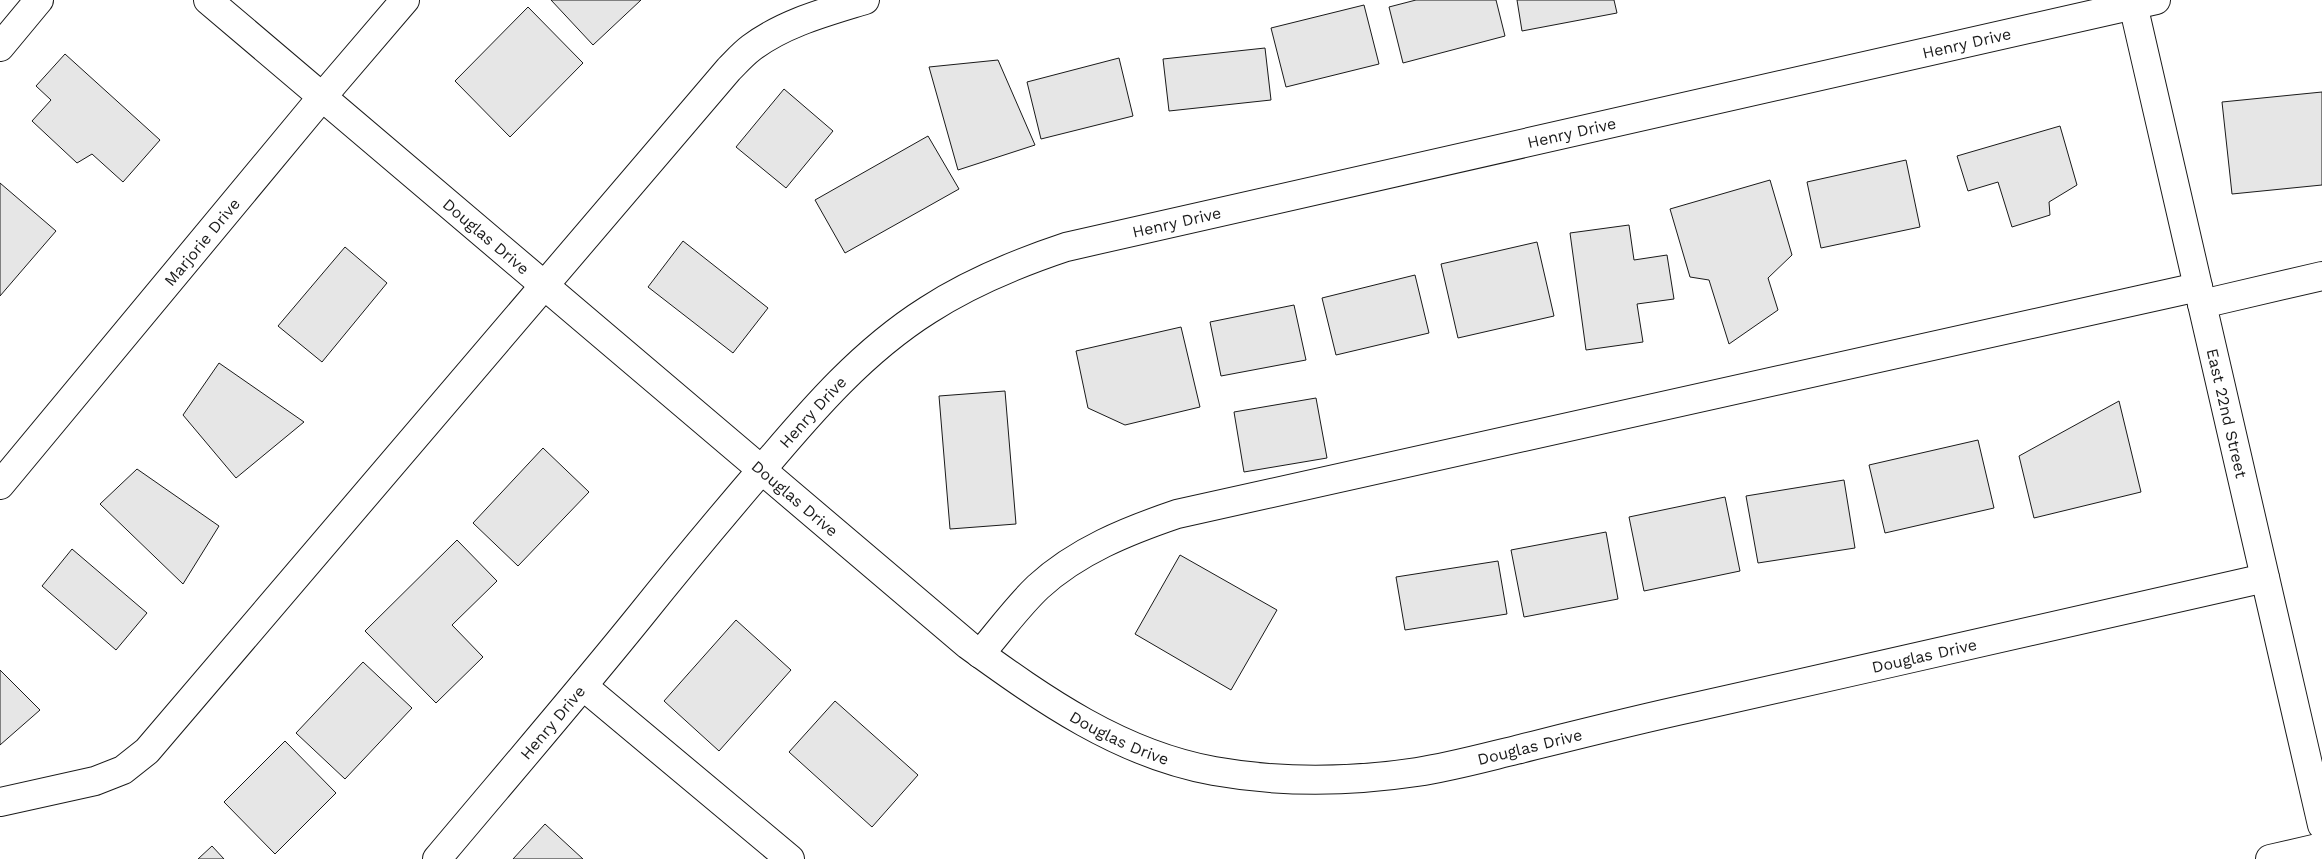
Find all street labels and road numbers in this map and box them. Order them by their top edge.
street label: Henry Drive [1920,24,2013,62]
street label: Henry Drive [1525,113,1618,152]
street label: Marjorie Drive [160,194,244,290]
street label: Douglas Drive [439,194,533,278]
street label: Henry Drive [1130,203,1223,241]
street label: East 22nd Street [2203,347,2251,480]
street label: Henry Drive [775,372,850,452]
street label: Douglas Drive [748,456,842,540]
street label: Douglas Drive [1870,634,1979,676]
street label: Henry Drive [516,681,589,763]
street label: Douglas Drive [1066,707,1171,769]
street label: Douglas Drive [1475,724,1584,769]

